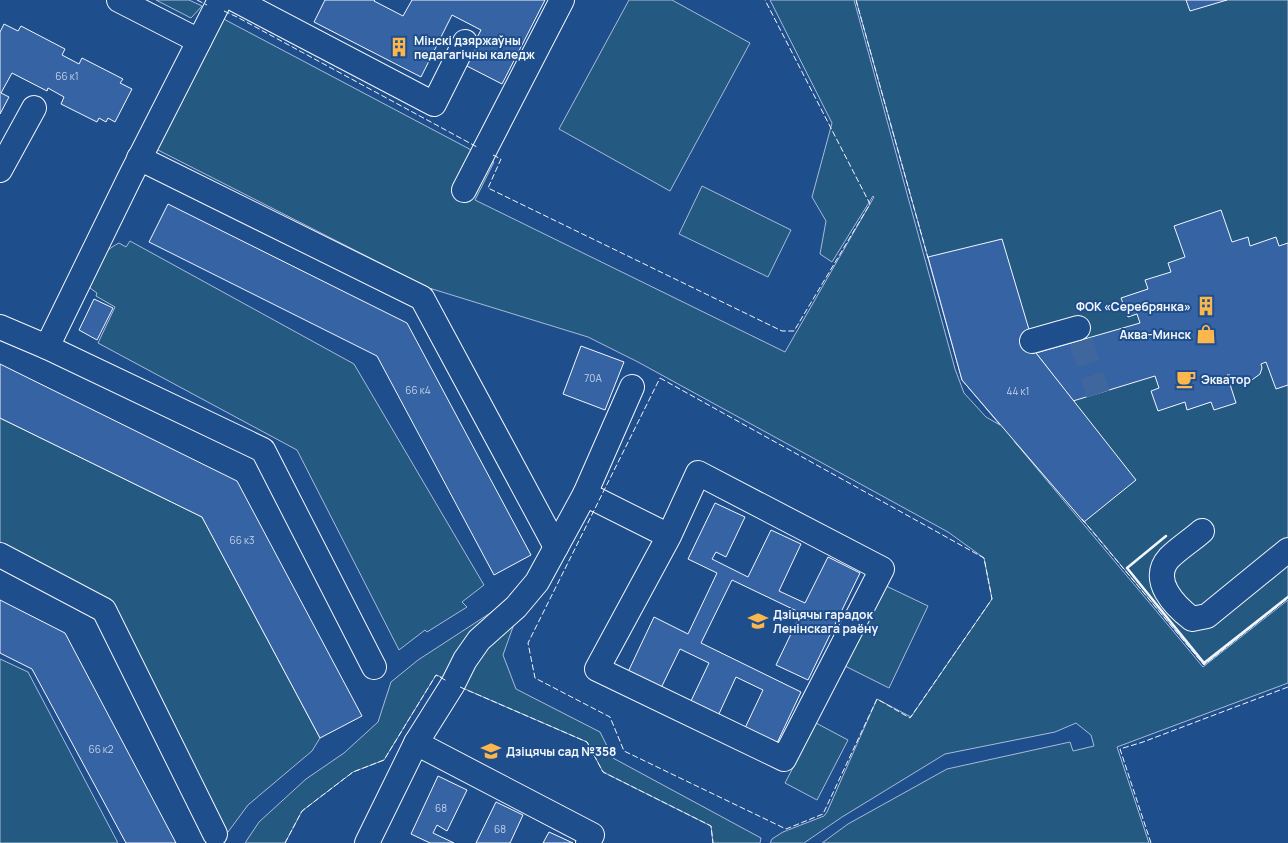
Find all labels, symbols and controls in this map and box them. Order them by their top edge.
place label: Мінскі дзяржаўны педагагічны каледж [414,32,536,63]
building icon: Мінскі дзяржаўны педагагічны каледж [388,36,410,58]
house number: 66 к1 [55,69,79,83]
building icon: ФОК «Серебрянка» [1195,295,1217,317]
place label: ФОК «Серебрянка» [1076,298,1191,315]
shop icon: Аква-Минск [1195,323,1217,345]
place label: Аква-Минск [1119,326,1192,343]
cafe icon: Экватор [1175,368,1197,390]
house number: 70А [584,371,602,385]
place label: Экватор [1201,371,1251,388]
house number: 66 к4 [405,383,431,397]
house number: 44 к1 [1007,384,1029,398]
house number: 66 к3 [230,533,254,547]
place label: Дзіцячы гарадок Ленінскага раёну [773,606,878,637]
school or university icon: Дзіцячы гарадок Ленінскага раёну [747,610,769,632]
school or university icon: Дзіцячы сад №358 [480,740,502,762]
house number: 66 к2 [88,742,114,756]
place label: Дзіцячы сад №358 [506,743,616,760]
house number: 68 [435,801,447,815]
house number: 68 [494,822,506,836]

